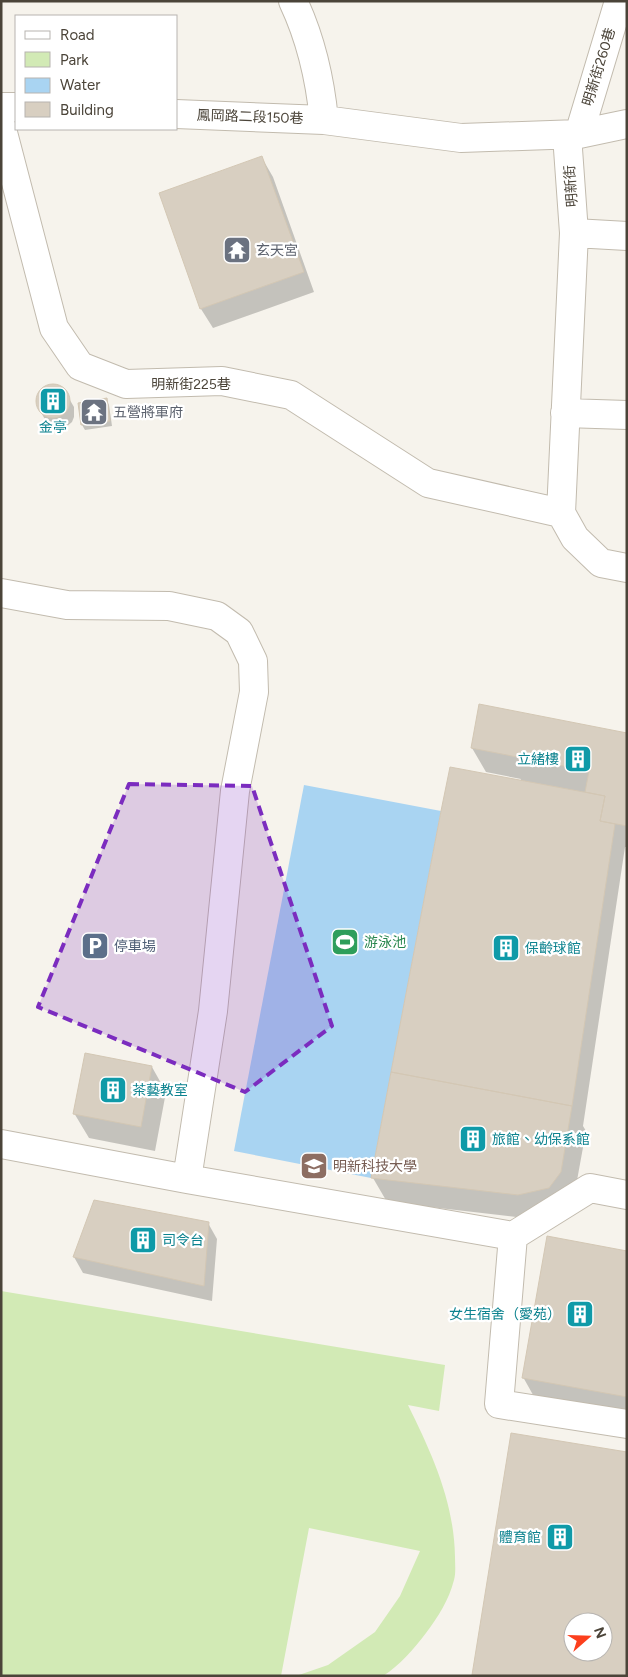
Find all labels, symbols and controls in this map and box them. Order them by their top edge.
legend [15,15,178,130]
text: Road [60,26,95,44]
street label: 明新街260巷 [579,26,619,108]
text: Park [60,51,89,69]
text: Water [60,76,100,94]
text: Building [60,101,114,119]
street label: 鳳岡路二段150巷 [196,107,304,127]
street label: 明新街 [561,164,581,208]
temple icon: 玄天宮 [222,235,252,265]
place label: 玄天宮 [256,242,298,259]
street label: 明新街225巷 [151,376,231,393]
building icon: 金亭 [38,386,68,416]
temple icon: 五營將軍府 [79,397,109,427]
place label: 五營將軍府 [113,404,183,421]
place label: 金亭 [39,419,67,436]
building icon: 立緒樓 [563,744,593,774]
place label: 立緒樓 [517,751,559,768]
sports icon: 游泳池 [330,927,360,957]
parking icon: 停車場 [80,931,110,961]
building icon: 保齡球館 [491,933,521,963]
place label: 游泳池 [364,934,406,951]
place label: 停車場 [114,938,156,955]
place label: 保齡球館 [525,940,581,957]
building icon: 茶藝教室 [98,1075,128,1105]
place label: 茶藝教室 [132,1082,188,1099]
building icon: 旅館、幼保系館 [458,1124,488,1154]
place label: 旅館、幼保系館 [492,1131,590,1148]
school or university icon: 明新科技大學 [299,1151,329,1181]
place label: 明新科技大學 [333,1158,417,1175]
building icon: 司令台 [128,1225,158,1255]
place label: 司令台 [162,1232,204,1249]
building icon: 女生宿舍（愛苑） [565,1299,595,1329]
place label: 女生宿舍（愛苑） [449,1306,561,1323]
building icon: 體育館 [545,1522,575,1552]
place label: 體育館 [499,1529,541,1546]
north arrow [563,1612,613,1662]
text: N [590,1625,610,1641]

